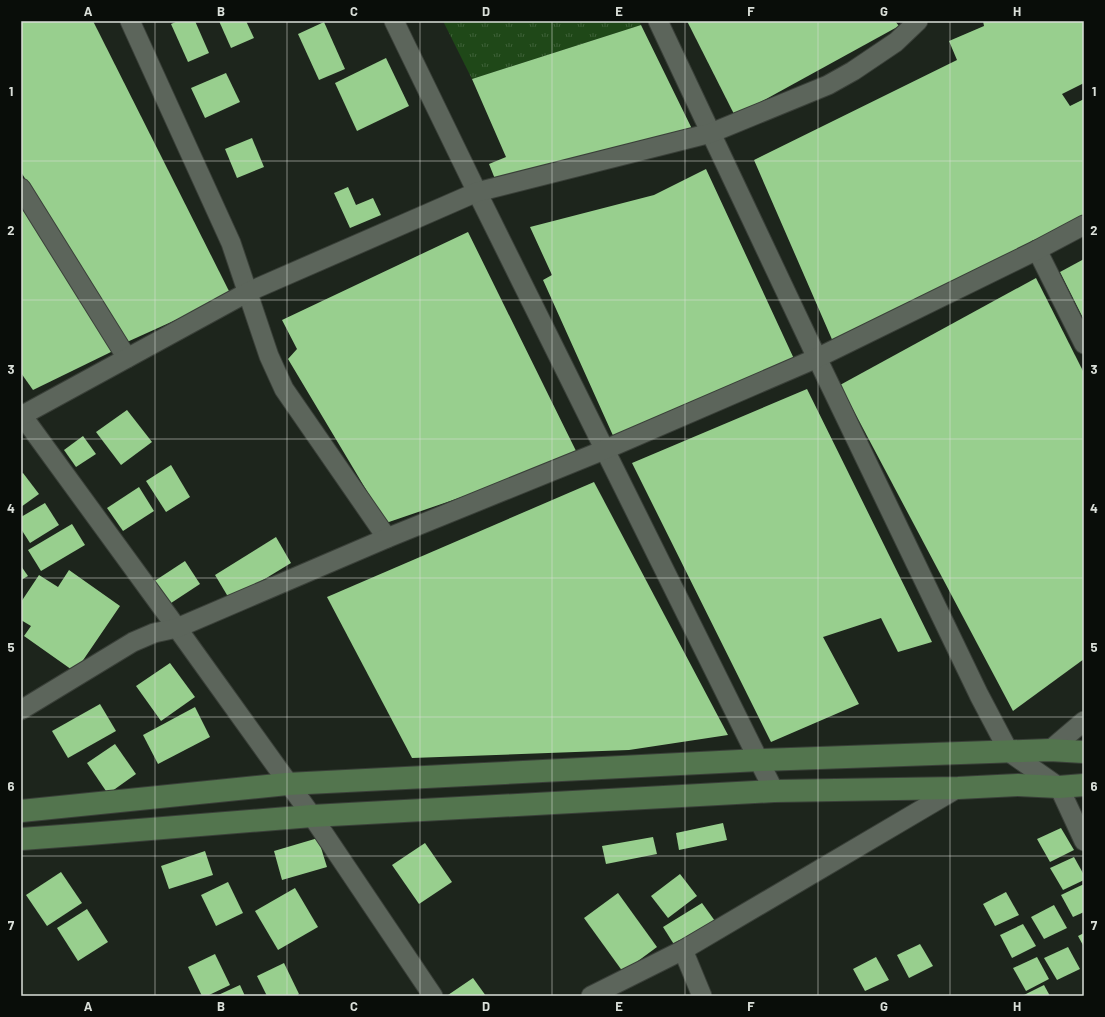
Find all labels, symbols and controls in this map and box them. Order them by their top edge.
text: A [84,3,93,19]
text: B [217,3,225,19]
text: C [350,3,358,19]
text: D [482,3,490,19]
text: E [615,3,623,19]
text: F [747,3,755,19]
text: G [880,3,888,19]
text: H [1013,3,1021,19]
text: 1 [9,83,13,99]
text: 1 [1092,83,1096,99]
text: 2 [7,222,15,238]
text: 2 [1090,222,1098,238]
text: 3 [7,361,15,377]
text: 3 [1090,361,1098,377]
text: 4 [7,500,15,516]
text: 4 [1090,500,1098,516]
text: 5 [7,639,15,655]
text: 5 [1090,639,1098,655]
text: 6 [8,778,15,794]
text: 6 [1091,778,1098,794]
text: 7 [8,917,15,933]
text: 7 [1091,917,1098,933]
text: A [84,998,93,1014]
text: B [217,998,225,1014]
text: C [350,998,358,1014]
text: D [482,998,490,1014]
text: E [615,998,623,1014]
text: F [747,998,755,1014]
text: G [880,998,888,1014]
text: H [1013,998,1021,1014]

